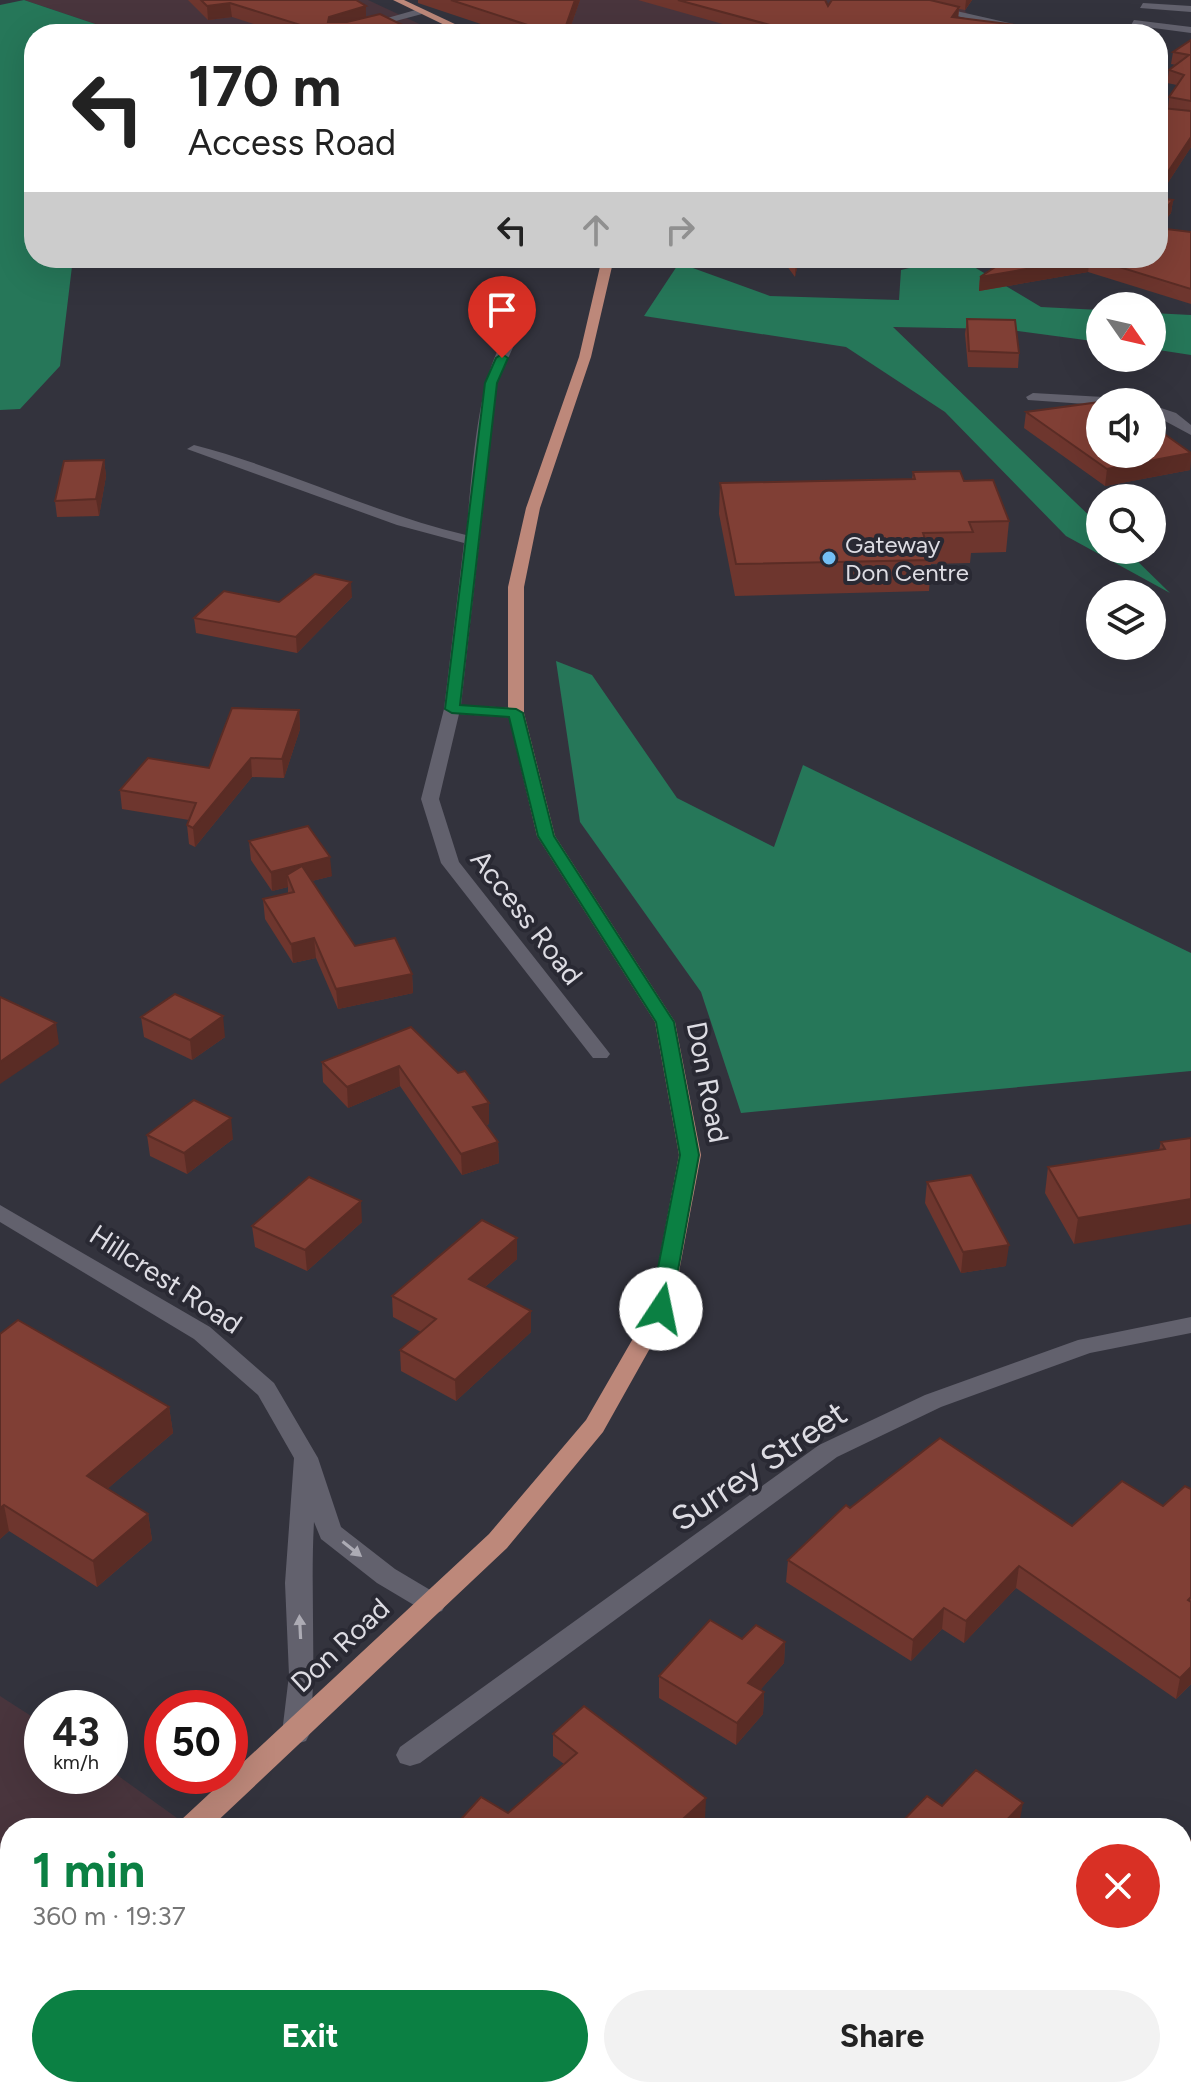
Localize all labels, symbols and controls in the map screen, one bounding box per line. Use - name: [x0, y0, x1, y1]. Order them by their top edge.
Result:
- text: 170 m: [188, 53, 341, 120]
- icon: left: [56, 56, 160, 160]
- text: Access Road: [188, 121, 396, 164]
- icon: left: [490, 208, 534, 252]
- icon: ahead: [574, 208, 618, 252]
- icon: right: [658, 208, 702, 252]
- pin: [468, 276, 536, 358]
- icon: arrive: [480, 288, 524, 332]
- north arrow: [1086, 292, 1166, 372]
- map controls: [1086, 292, 1166, 660]
- button: sound: [1086, 388, 1166, 468]
- button: search: [1086, 484, 1166, 564]
- place label: Gateway Don Centre: [845, 530, 969, 587]
- marker: Gateway Don Centre: [820, 549, 838, 567]
- button: layers: [1086, 580, 1166, 660]
- street label: Access Road: [464, 843, 590, 991]
- street label: Don Road: [680, 1019, 736, 1145]
- street label: Hillcrest Road: [83, 1217, 249, 1341]
- position arrow: [619, 1267, 703, 1351]
- street label: Surrey Street: [664, 1392, 854, 1540]
- one-way arrow: [342, 1541, 362, 1557]
- street label: Don Road: [284, 1591, 396, 1699]
- one-way arrow: [294, 1614, 307, 1639]
- speed limit sign: 50: [144, 1690, 248, 1794]
- text: 43: [52, 1708, 100, 1756]
- text: km/h: [53, 1750, 99, 1774]
- text: 1 min: [32, 1841, 145, 1899]
- button: close: [1076, 1844, 1160, 1928]
- text: 360 m · 19:37: [32, 1900, 186, 1932]
- button: Exit: [32, 1990, 588, 2082]
- button: Share: [604, 1990, 1160, 2082]

